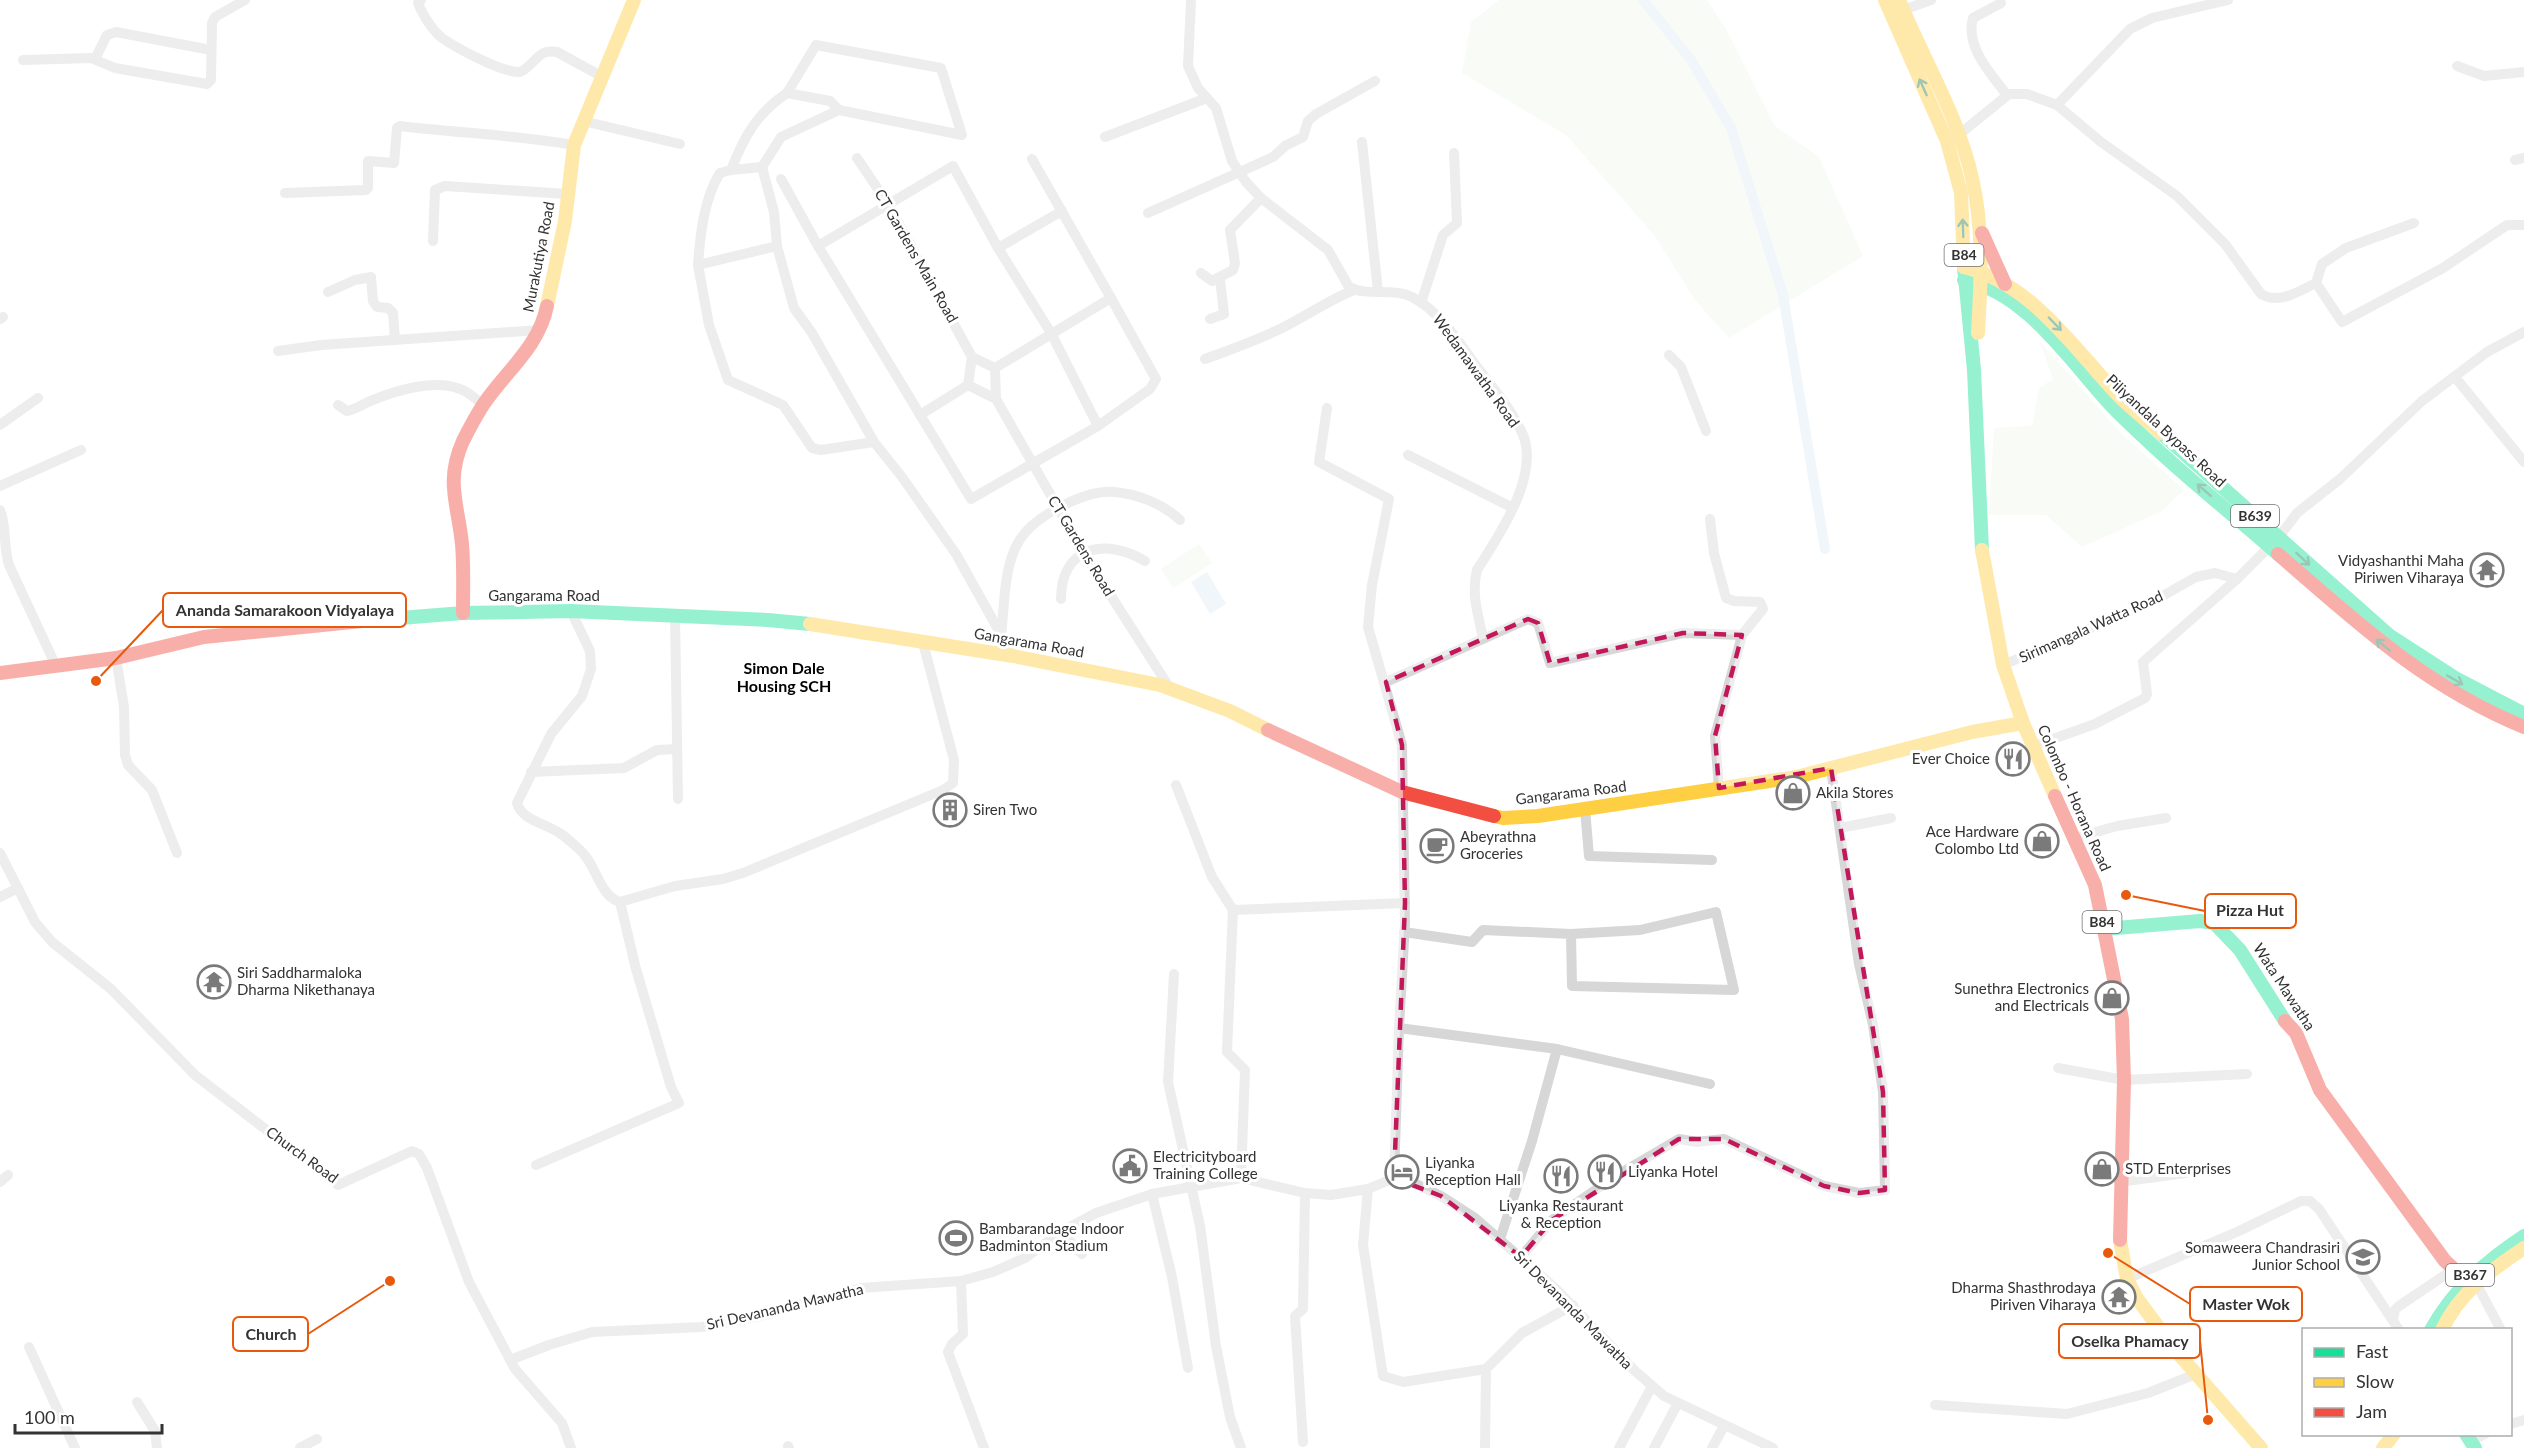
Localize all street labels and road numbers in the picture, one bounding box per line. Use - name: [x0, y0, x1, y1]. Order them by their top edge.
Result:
- street label: CT Gardens Main Road: [871, 186, 962, 325]
- street label: Murakutiya Road: [518, 200, 558, 314]
- road number: B84: [1944, 244, 1984, 266]
- street label: Wedamawatha Road: [1430, 310, 1524, 431]
- street label: Piliyandala Bypass Road: [2103, 370, 2230, 490]
- street label: CT Gardens Road: [1045, 492, 1119, 599]
- road number: B639: [2231, 505, 2279, 527]
- street label: Gangarama Road: [488, 586, 600, 604]
- street label: Sirimangala Watta Road: [2016, 586, 2165, 666]
- street label: Gangarama Road: [973, 623, 1086, 661]
- street label: Colombo - Horana Road: [2034, 722, 2115, 874]
- street label: Gangarama Road: [1514, 776, 1627, 808]
- road number: B84: [2082, 911, 2122, 933]
- street label: Wata Mawatha: [2250, 940, 2320, 1033]
- street label: Church Road: [263, 1122, 342, 1186]
- street label: Sri Devananda Mawatha: [1511, 1246, 1637, 1372]
- road number: B367: [2446, 1264, 2494, 1286]
- street label: Sri Devananda Mawatha: [705, 1279, 865, 1333]

